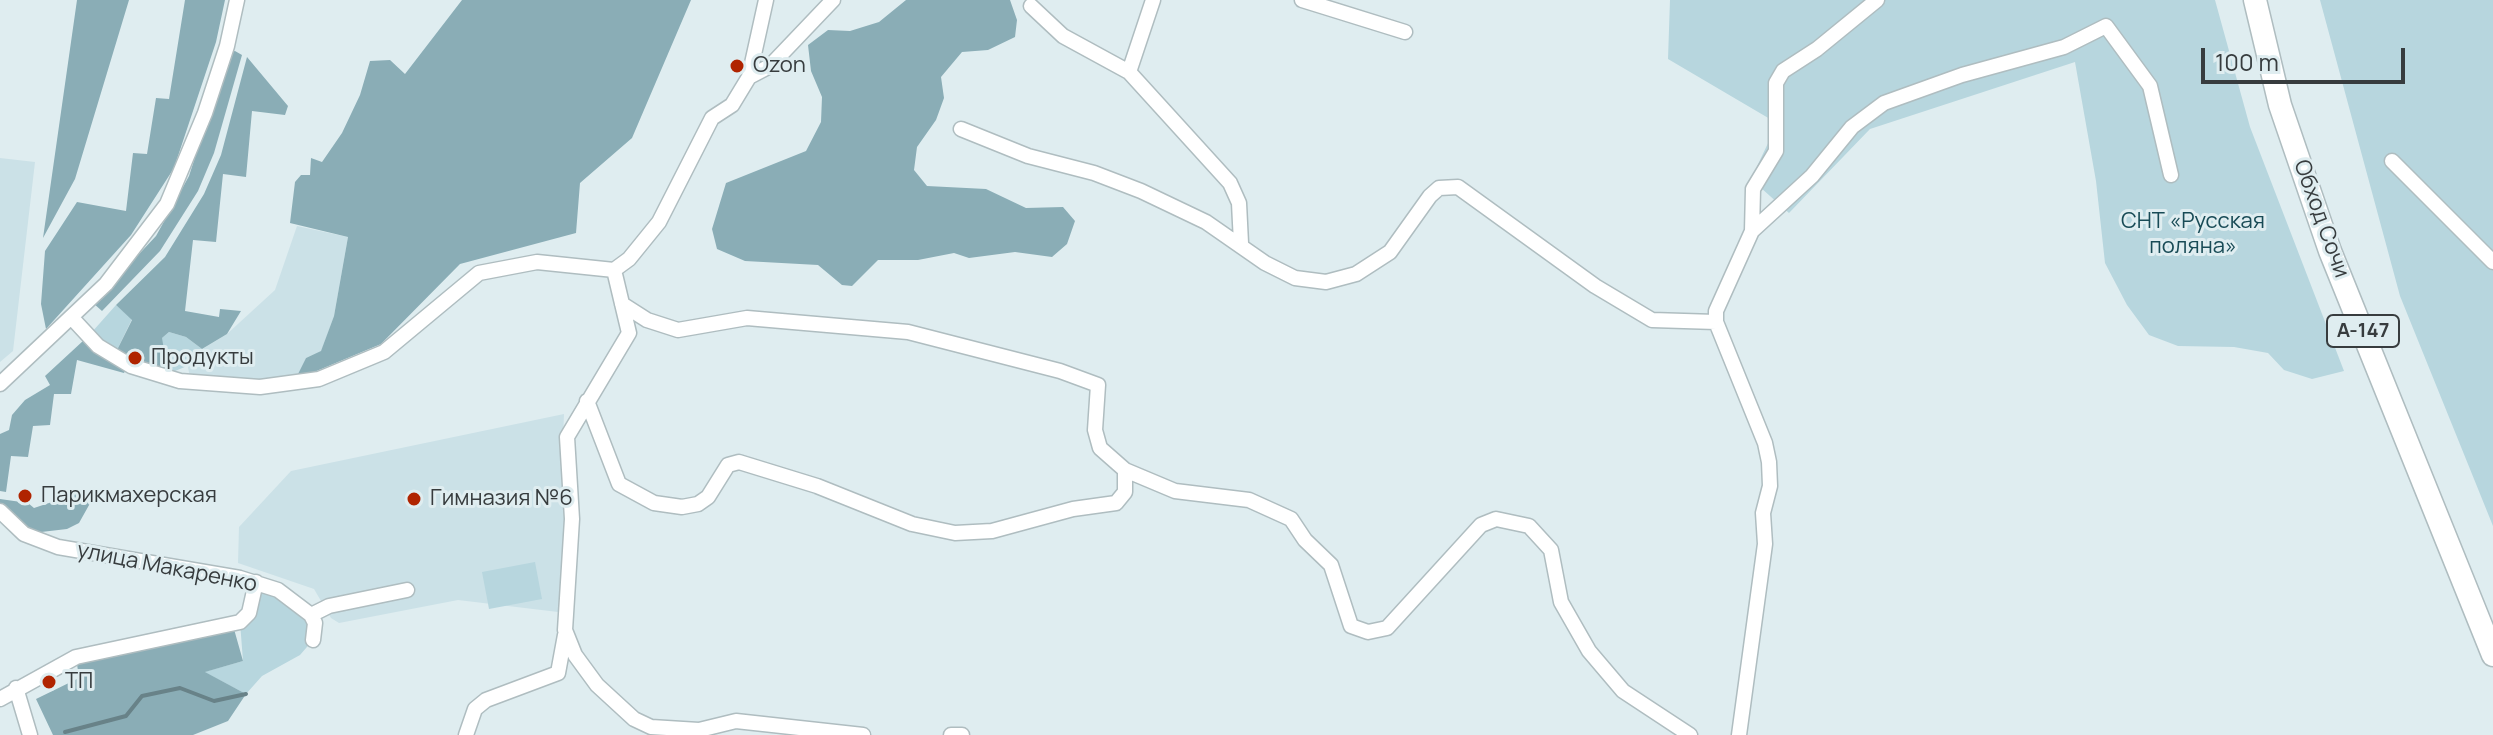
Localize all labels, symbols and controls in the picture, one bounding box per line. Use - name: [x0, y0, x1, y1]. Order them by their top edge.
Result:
- scale bar: [2205, 32, 2409, 82]
- text: 100 m: [2215, 45, 2279, 78]
- place label: Ozon: [753, 53, 806, 79]
- marker: Ozon: [728, 57, 746, 75]
- street label: Обход Сочи: [2287, 156, 2355, 282]
- park label: СНТ «Русская поляна»: [2121, 209, 2265, 260]
- road number: А-147: [2327, 315, 2399, 347]
- place label: Продукты: [151, 345, 254, 371]
- marker: Продукты: [126, 349, 144, 367]
- place label: Парикмахерская: [41, 483, 217, 509]
- place label: Гимназия №6: [430, 486, 573, 512]
- marker: Парикмахерская: [16, 487, 34, 505]
- marker: Гимназия №6: [405, 490, 423, 508]
- street label: улица Макаренко: [75, 538, 259, 598]
- place label: ТП: [65, 669, 93, 695]
- marker: ТП: [40, 673, 58, 691]

